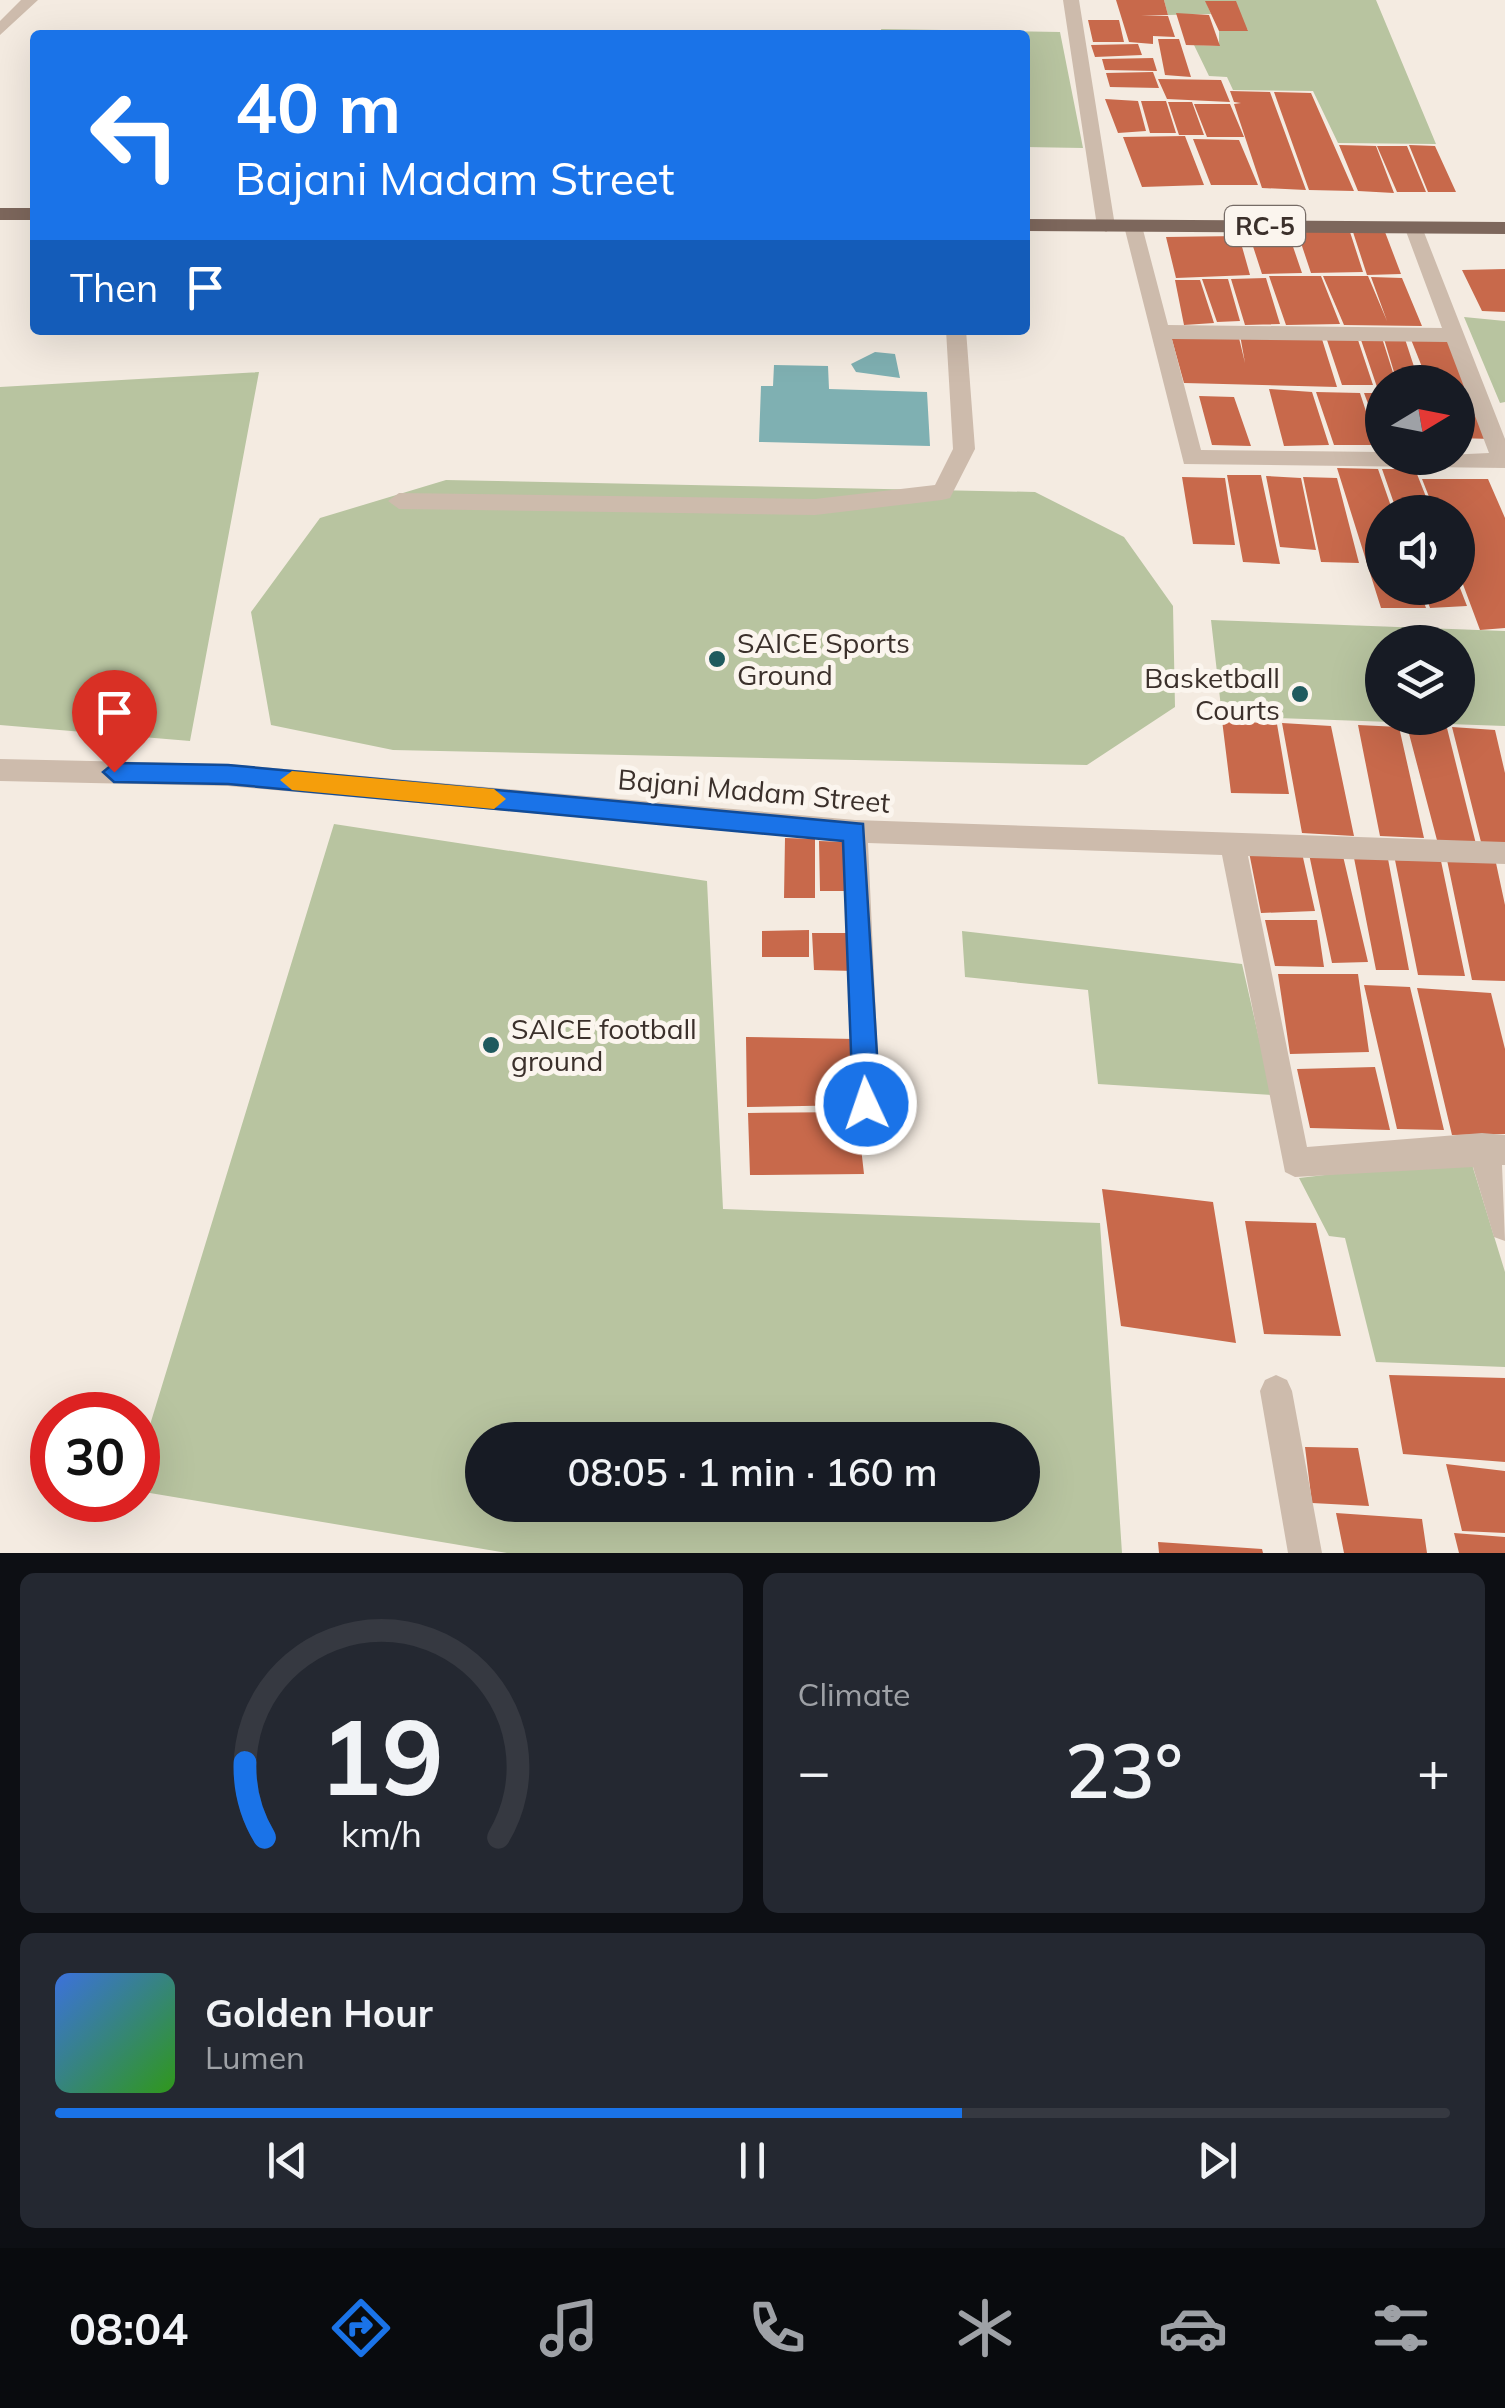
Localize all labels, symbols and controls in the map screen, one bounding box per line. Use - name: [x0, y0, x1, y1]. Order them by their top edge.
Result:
- text: 40 m: [235, 63, 401, 151]
- icon: left: [70, 70, 200, 200]
- text: Bajani Madam Street: [235, 150, 674, 206]
- road number: RC-5: [1225, 206, 1305, 246]
- icon: arrive: [178, 260, 233, 315]
- text: Then: [70, 264, 158, 312]
- north arrow: [1365, 365, 1475, 475]
- map controls: [1365, 365, 1475, 735]
- button: sound: [1365, 495, 1475, 605]
- place label: SAICE Sports Ground: [737, 625, 910, 692]
- button: layers: [1365, 625, 1475, 735]
- marker: SAICE Sports Ground: [706, 648, 728, 670]
- place label: Basketball Courts: [1144, 660, 1280, 727]
- pin: [72, 670, 157, 773]
- marker: Basketball Courts: [1289, 683, 1311, 705]
- icon: arrive: [87, 685, 142, 740]
- street label: Bajani Madam Street: [616, 761, 892, 820]
- place label: SAICE football ground: [511, 1011, 697, 1078]
- marker: SAICE football ground: [480, 1034, 502, 1056]
- position arrow: [814, 1052, 918, 1156]
- speed limit sign: 30: [30, 1392, 160, 1522]
- text: 08:05 · 1 min · 160 m: [567, 1448, 938, 1496]
- text: Climate: [798, 1674, 910, 1714]
- text: 19: [319, 1690, 444, 1821]
- text: 23°: [1065, 1723, 1183, 1817]
- text: −: [798, 1736, 831, 1805]
- text: +: [1417, 1736, 1450, 1805]
- text: km/h: [341, 1811, 422, 1856]
- text: Golden Hour: [205, 1989, 433, 2037]
- text: Lumen: [205, 2037, 305, 2077]
- icon: previous: [260, 2133, 315, 2188]
- icon: pause: [725, 2133, 780, 2188]
- icon: next: [1190, 2133, 1245, 2188]
- icon: directions: [326, 2293, 396, 2363]
- icon: music: [534, 2293, 604, 2363]
- icon: phone: [742, 2293, 812, 2363]
- icon: climate: [950, 2293, 1020, 2363]
- icon: car: [1158, 2293, 1228, 2363]
- icon: filters: [1366, 2293, 1436, 2363]
- text: 08:04: [69, 2300, 188, 2356]

